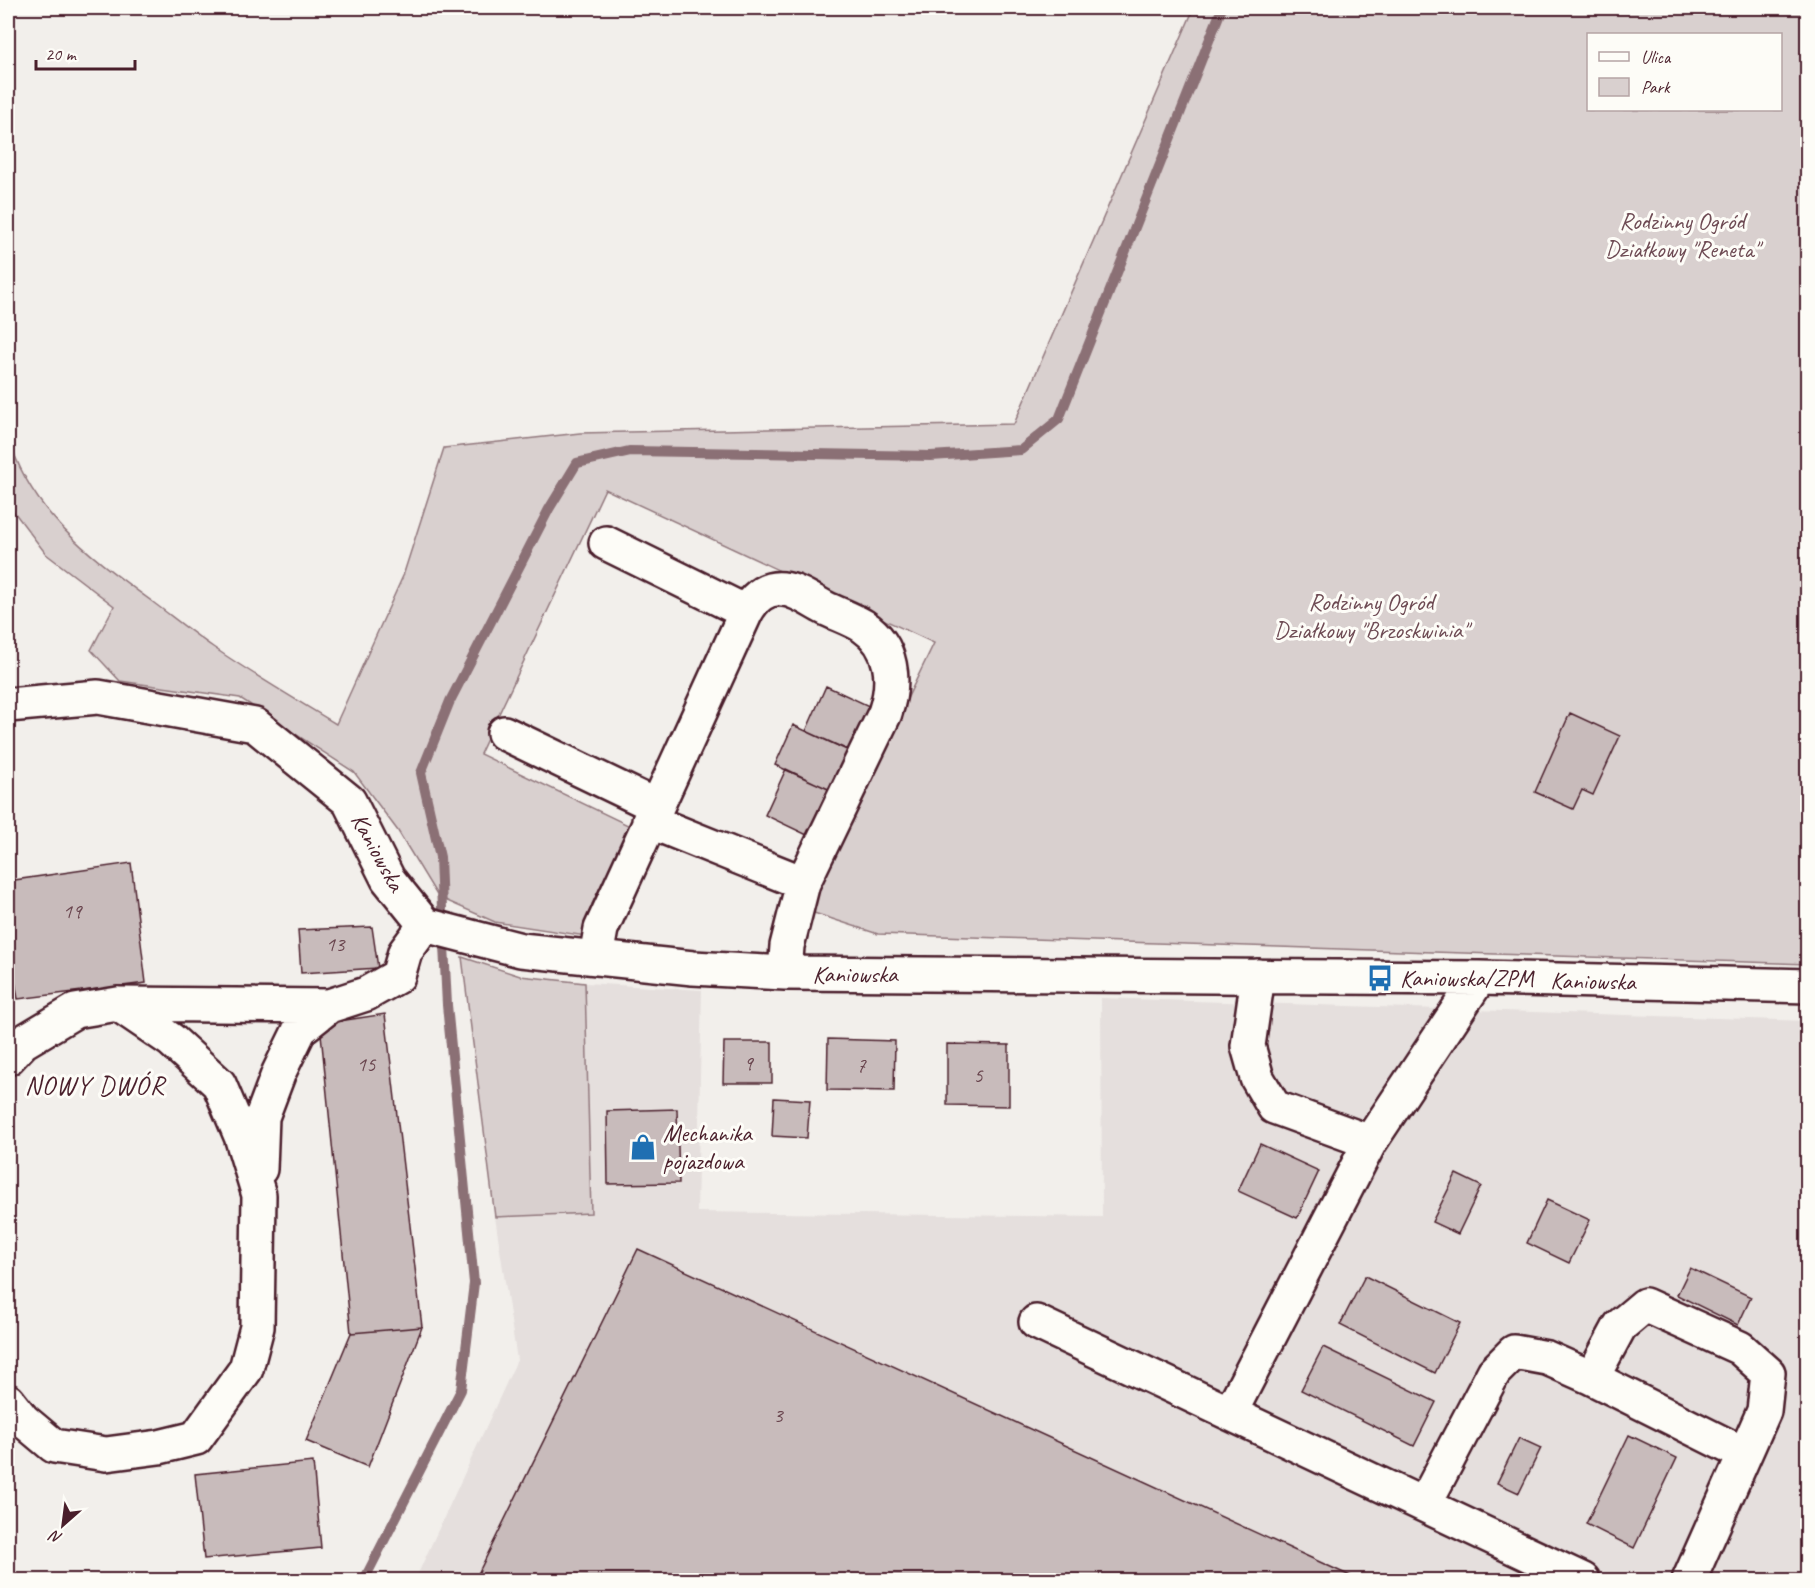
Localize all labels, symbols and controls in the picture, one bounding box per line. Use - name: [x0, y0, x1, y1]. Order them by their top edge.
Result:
- scale bar: [36, 33, 135, 71]
- legend: [1587, 33, 1782, 111]
- text: 20 m: [45, 43, 78, 65]
- text: Ulica: [1641, 46, 1672, 68]
- text: Park: [1641, 76, 1671, 98]
- park label: Rodzinny Ogród Działkowy "Reneta": [1605, 206, 1764, 264]
- park label: Rodzinny Ogród Działkowy "Brzoskwinia": [1274, 587, 1473, 645]
- street label: Kaniowska: [344, 808, 412, 898]
- house number: 19: [63, 898, 83, 924]
- house number: 13: [326, 931, 346, 957]
- street label: Kaniowska: [812, 959, 899, 989]
- bus stop icon: Kaniowska/ZPM: [1365, 963, 1395, 993]
- place label: Kaniowska/ZPM: [1400, 963, 1535, 993]
- street label: Kaniowska: [1550, 965, 1637, 997]
- house number: 9: [743, 1050, 754, 1076]
- house number: 15: [357, 1051, 377, 1077]
- house number: 7: [856, 1052, 867, 1078]
- house number: 5: [973, 1062, 984, 1088]
- district label: NOWY DWÓR: [25, 1069, 167, 1102]
- place label: Mechanika pojazdowa: [663, 1118, 753, 1176]
- shop icon: Mechanika pojazdowa: [628, 1132, 658, 1162]
- house number: 3: [773, 1402, 784, 1428]
- north arrow: [33, 1495, 93, 1555]
- text: N: [45, 1525, 65, 1549]

